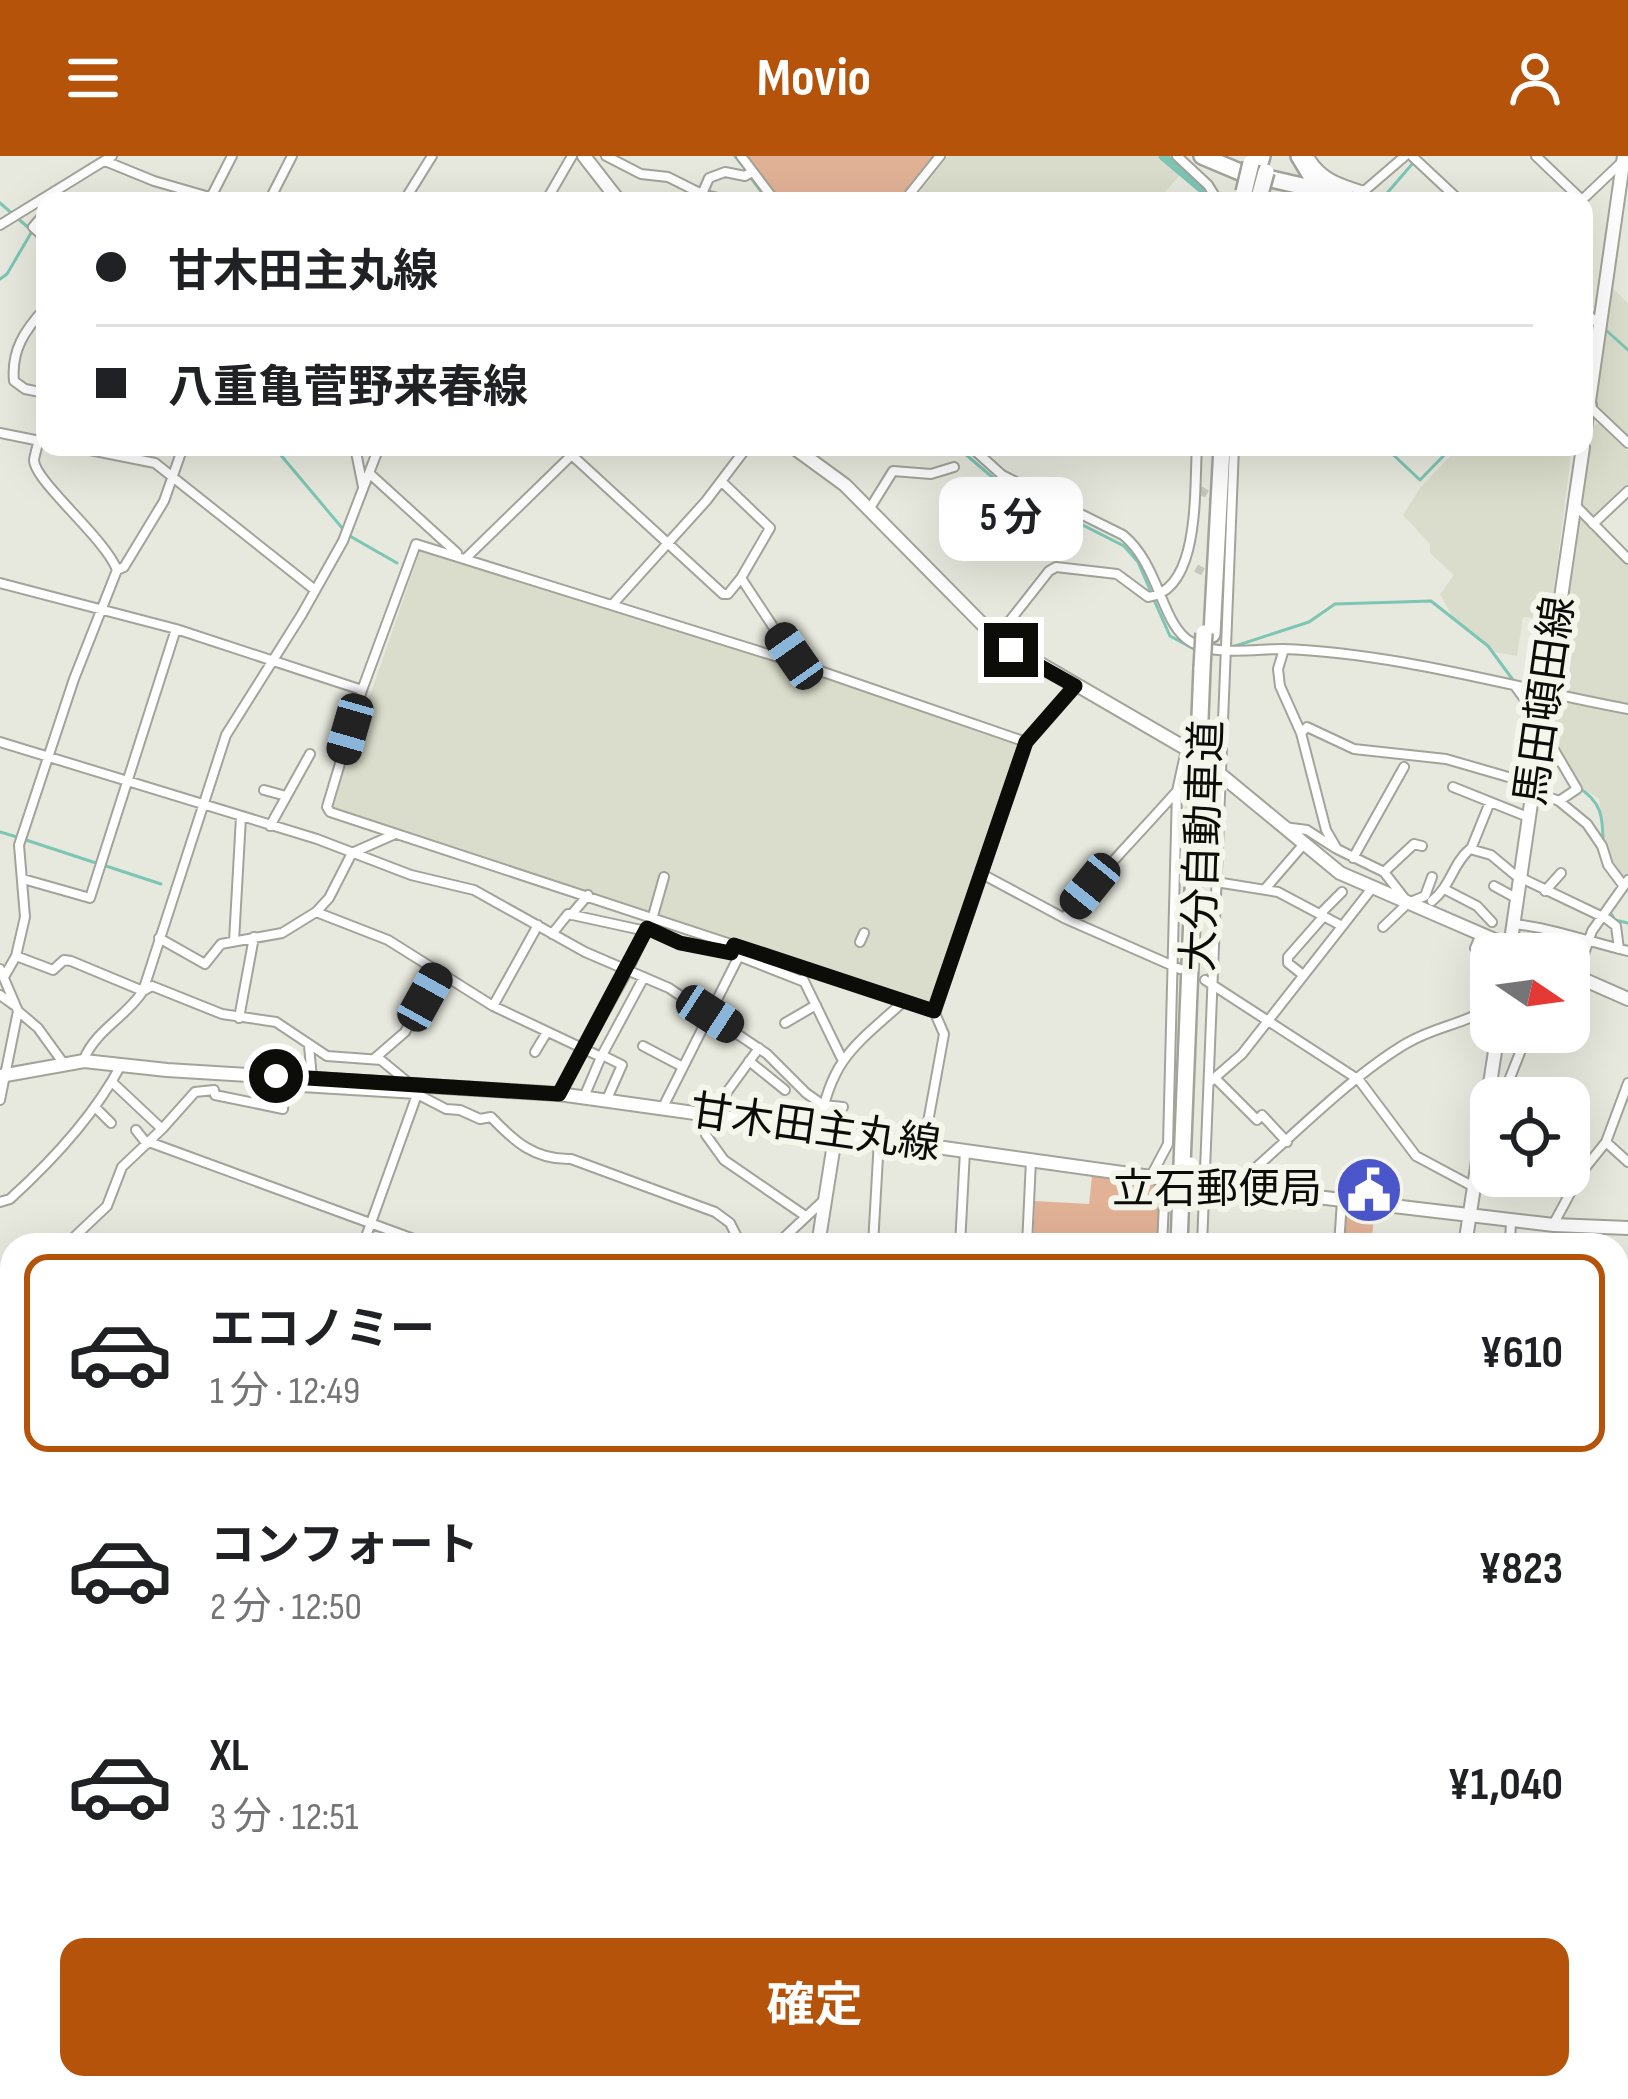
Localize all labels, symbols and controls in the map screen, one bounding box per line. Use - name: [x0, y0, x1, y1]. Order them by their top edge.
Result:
- icon: menu: [60, 45, 126, 111]
- icon: person: [1502, 45, 1568, 111]
- text: Movio: [757, 46, 871, 111]
- text: 甘木田主丸線: [168, 245, 438, 300]
- text: 八重亀菅野来春線: [168, 361, 528, 416]
- callout: 5 分: [939, 476, 1083, 560]
- text: 5 分: [980, 495, 1042, 542]
- street label: 馬田頓田線: [1506, 593, 1586, 809]
- car: [759, 616, 829, 696]
- route end: [984, 623, 1038, 677]
- car: [323, 689, 377, 769]
- street label: 大分自動車道: [1174, 719, 1234, 973]
- car: [1053, 847, 1127, 925]
- north arrow: [1470, 933, 1590, 1053]
- map controls: [1470, 933, 1590, 1197]
- car: [392, 957, 458, 1037]
- car: [670, 979, 750, 1049]
- route start: [249, 1049, 303, 1103]
- button: locate: [1470, 1077, 1590, 1197]
- street label: 甘木田主丸線: [687, 1086, 943, 1172]
- public building icon: 立石郵便局: [1334, 1155, 1404, 1225]
- place label: 立石郵便局: [1112, 1165, 1322, 1216]
- icon: car: [66, 1299, 174, 1407]
- text: エコノミー: [210, 1303, 435, 1358]
- text: ¥610: [1480, 1326, 1563, 1381]
- text: 1 分 · 12:49: [210, 1368, 360, 1415]
- icon: car: [66, 1515, 174, 1623]
- text: コンフォート: [210, 1519, 479, 1574]
- text: ¥823: [1478, 1542, 1563, 1597]
- text: 2 分 · 12:50: [210, 1584, 362, 1631]
- text: XL: [210, 1729, 249, 1784]
- icon: car: [66, 1731, 174, 1839]
- text: ¥1,040: [1447, 1758, 1563, 1813]
- text: 3 分 · 12:51: [210, 1794, 359, 1841]
- button: 確定: [60, 1938, 1569, 2076]

